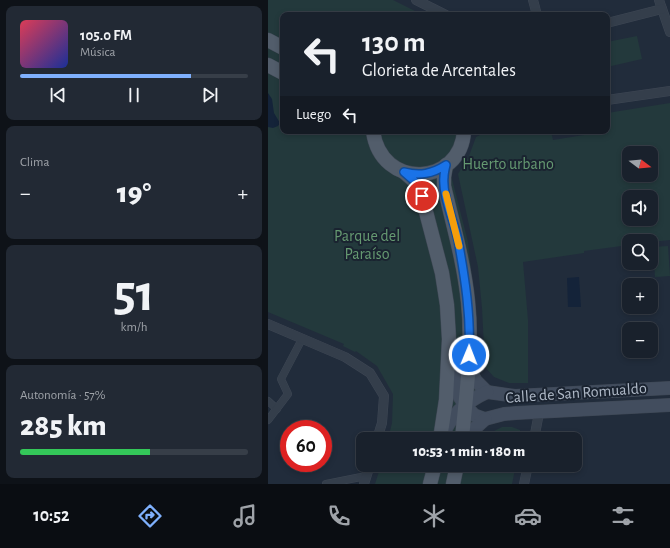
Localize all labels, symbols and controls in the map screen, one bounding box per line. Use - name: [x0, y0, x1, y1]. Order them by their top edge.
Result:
- text: 105.0 FM: [80, 28, 132, 43]
- icon: left: [296, 28, 348, 80]
- text: 130 m: [362, 29, 426, 57]
- text: Música: [80, 46, 115, 59]
- text: Glorieta de Arcentales: [362, 62, 516, 80]
- icon: previous: [47, 84, 69, 106]
- icon: pause: [123, 84, 145, 106]
- icon: next: [199, 84, 221, 106]
- icon: left: [339, 104, 361, 126]
- text: Luego: [296, 107, 331, 122]
- north arrow: [622, 146, 658, 182]
- map controls: [622, 146, 658, 358]
- text: Clima: [20, 156, 50, 169]
- park label: Huerto urbano: [462, 156, 554, 172]
- text: 19°: [117, 178, 151, 208]
- pin: [405, 179, 439, 213]
- text: −: [20, 182, 31, 204]
- text: +: [237, 182, 248, 204]
- icon: arrive: [411, 185, 433, 207]
- button: sound: [622, 190, 658, 226]
- park label: Parque del Paraíso: [334, 228, 400, 262]
- button: search: [622, 234, 658, 270]
- text: 51: [113, 268, 155, 320]
- button: +: [622, 278, 658, 314]
- text: km/h: [121, 321, 147, 334]
- button: −: [622, 322, 658, 358]
- position arrow: [448, 334, 490, 376]
- street label: Calle de San Romualdo: [505, 380, 647, 406]
- text: Autonomía · 57%: [20, 389, 105, 402]
- text: 285 km: [20, 411, 107, 441]
- speed limit sign: 60: [280, 420, 332, 472]
- text: 10:53 · 1 min · 180 m: [413, 444, 525, 459]
- icon: directions: [136, 502, 164, 530]
- icon: music: [231, 502, 259, 530]
- icon: phone: [325, 502, 353, 530]
- icon: climate: [420, 502, 448, 530]
- icon: car: [514, 502, 542, 530]
- icon: filters: [609, 502, 637, 530]
- text: 10:52: [33, 507, 70, 525]

